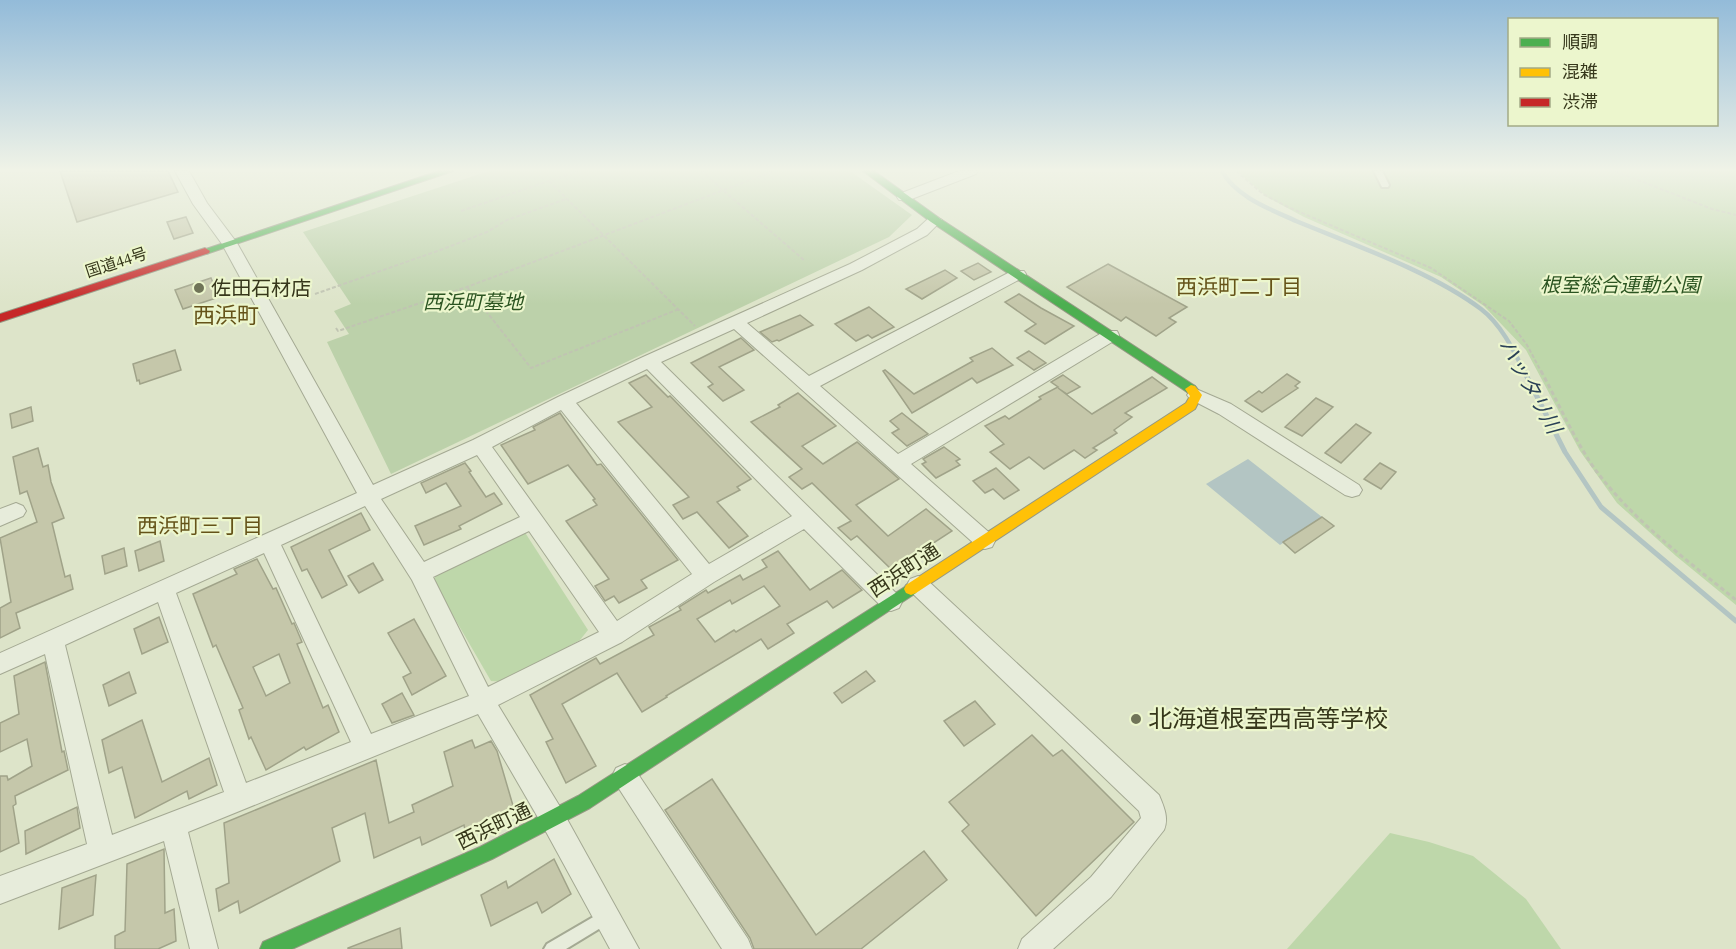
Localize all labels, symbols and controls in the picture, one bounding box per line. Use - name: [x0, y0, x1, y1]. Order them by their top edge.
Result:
- legend: [1508, 18, 1718, 126]
- text: 順調: [1562, 29, 1598, 54]
- text: 混雑: [1562, 59, 1598, 84]
- text: 渋滞: [1562, 89, 1598, 114]
- street label: 国道44号: [82, 242, 150, 282]
- park label: 根室総合運動公園: [1540, 271, 1703, 299]
- district label: 西浜町二丁目: [1176, 272, 1302, 301]
- place label: 佐田石材店: [211, 274, 311, 302]
- marker: 佐田石材店: [192, 281, 206, 295]
- park label: 西浜町墓地: [423, 288, 525, 316]
- district label: 西浜町: [193, 300, 259, 330]
- water label: ハッタリ川: [1492, 333, 1570, 440]
- district label: 西浜町三丁目: [137, 511, 263, 540]
- street label: 西浜町通: [863, 536, 945, 604]
- place label: 北海道根室西高等学校: [1148, 702, 1388, 735]
- marker: 北海道根室西高等学校: [1129, 712, 1143, 726]
- street label: 西浜町通: [452, 796, 536, 856]

